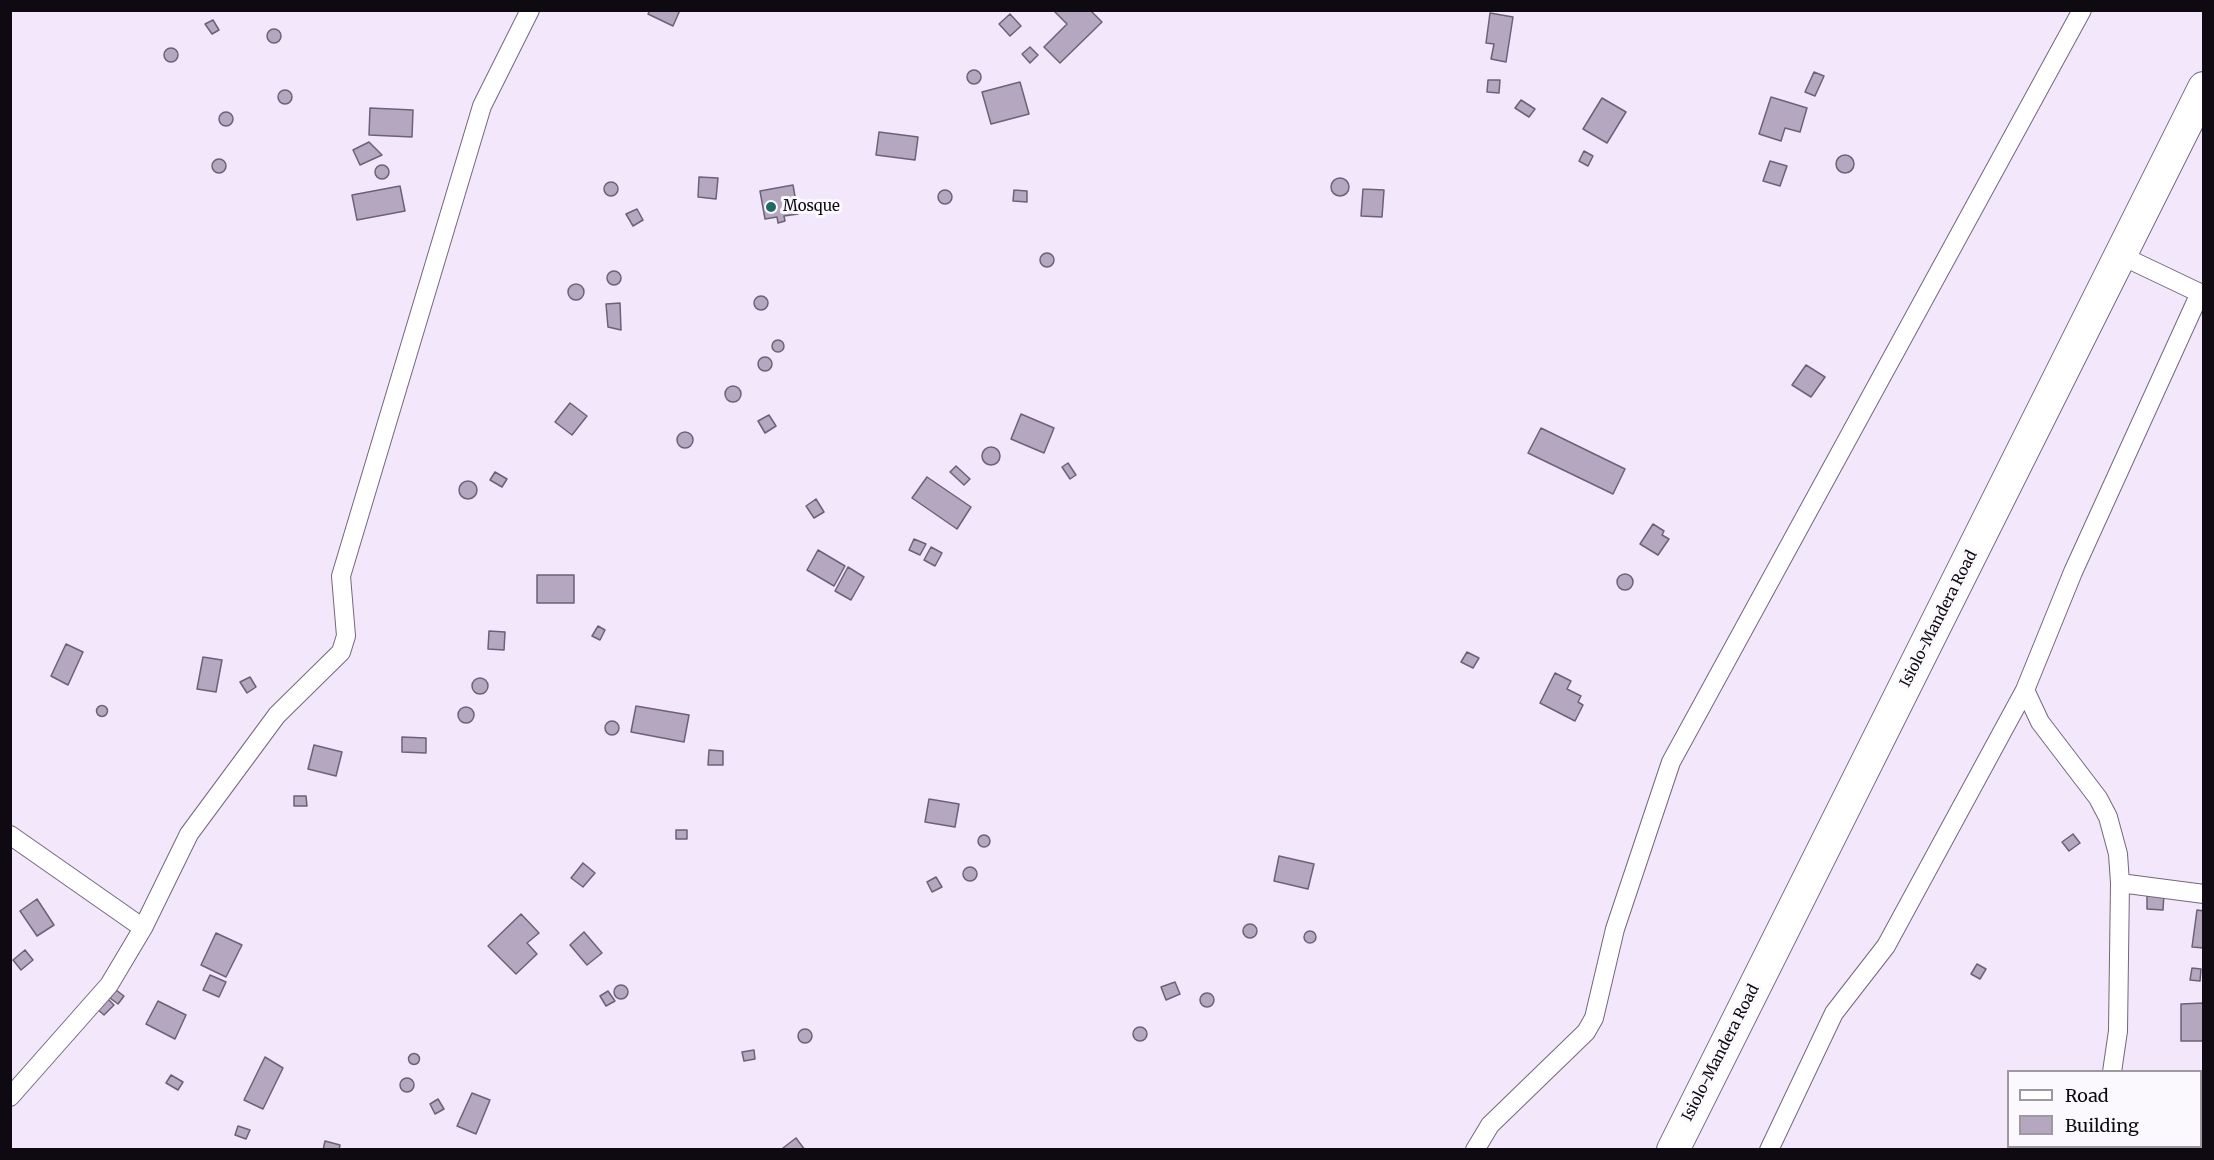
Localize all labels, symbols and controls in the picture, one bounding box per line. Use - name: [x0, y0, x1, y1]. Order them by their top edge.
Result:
- place label: Mosque: [783, 198, 840, 216]
- marker: Mosque: [764, 200, 778, 214]
- street label: Isiolo-Mandera Road: [1897, 548, 1981, 690]
- street label: Isiolo-Mandera Road: [1679, 982, 1763, 1124]
- legend: [2007, 1070, 2202, 1148]
- text: Road: [2065, 1084, 2109, 1107]
- text: Building: [2065, 1114, 2139, 1137]

